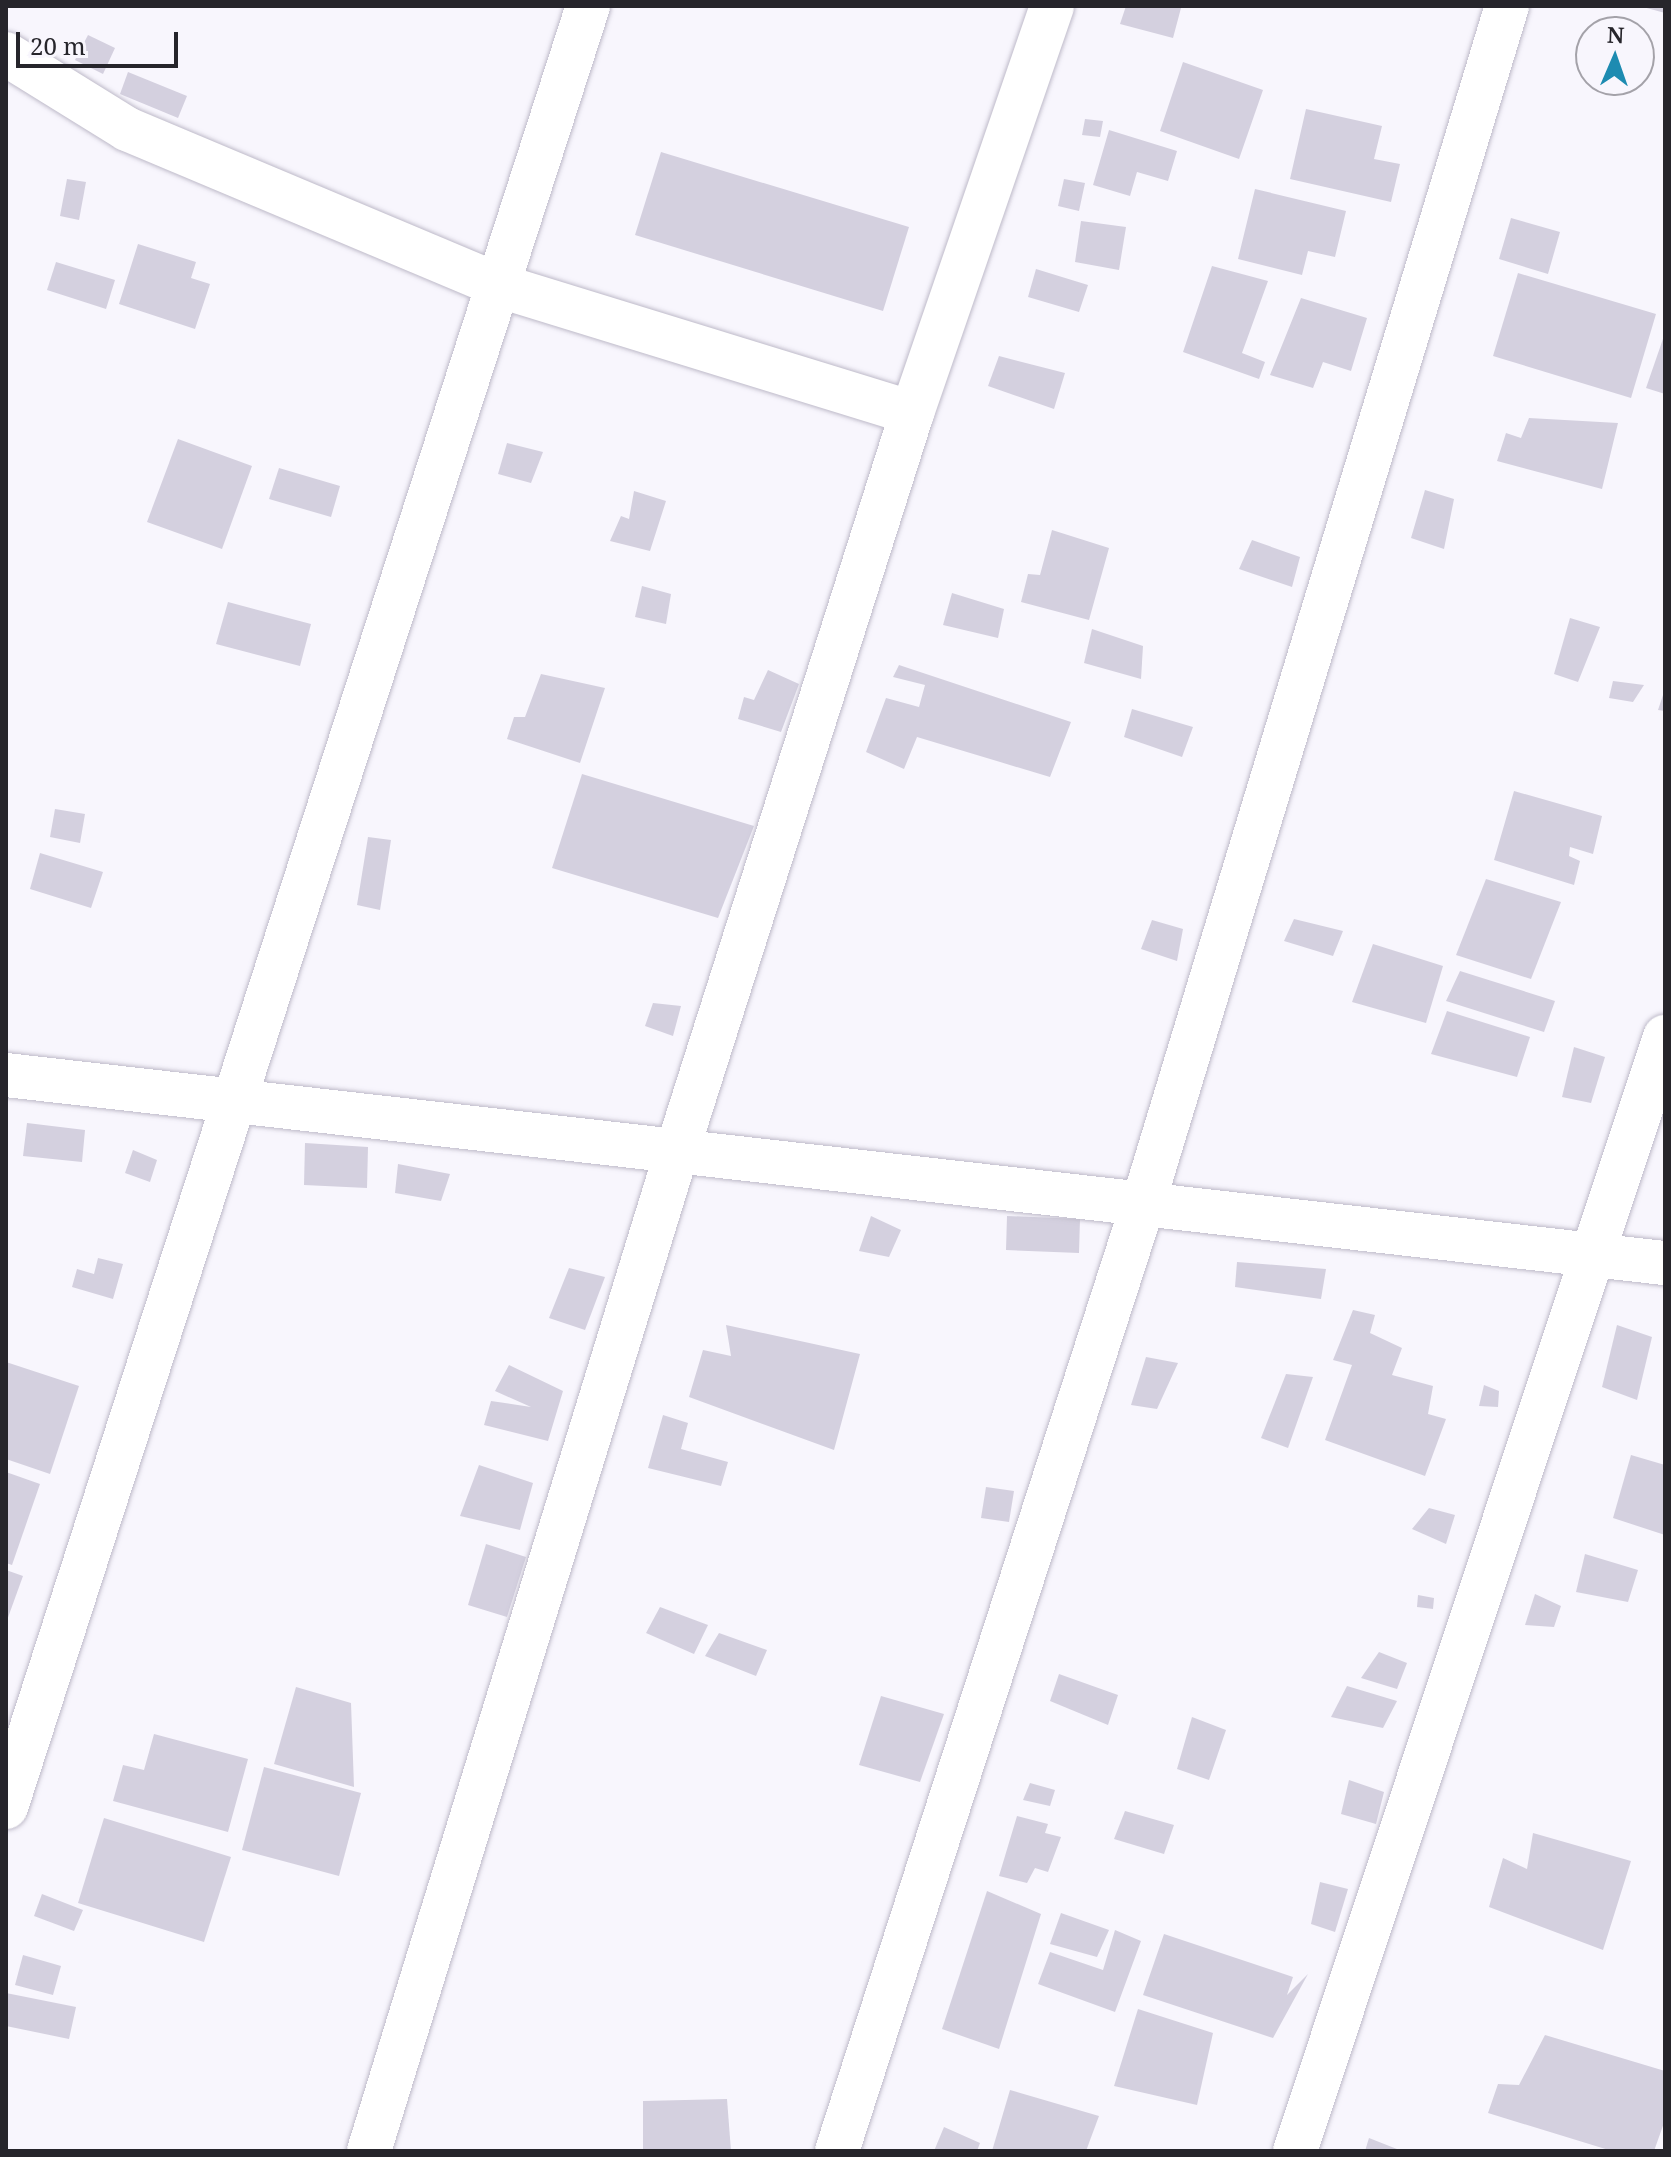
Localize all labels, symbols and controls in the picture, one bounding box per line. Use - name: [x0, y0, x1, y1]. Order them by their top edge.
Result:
- scale bar: [20, 16, 182, 66]
- north arrow: [1575, 16, 1655, 96]
- text: N: [1607, 19, 1625, 49]
- text: 20 m: [30, 29, 86, 62]

